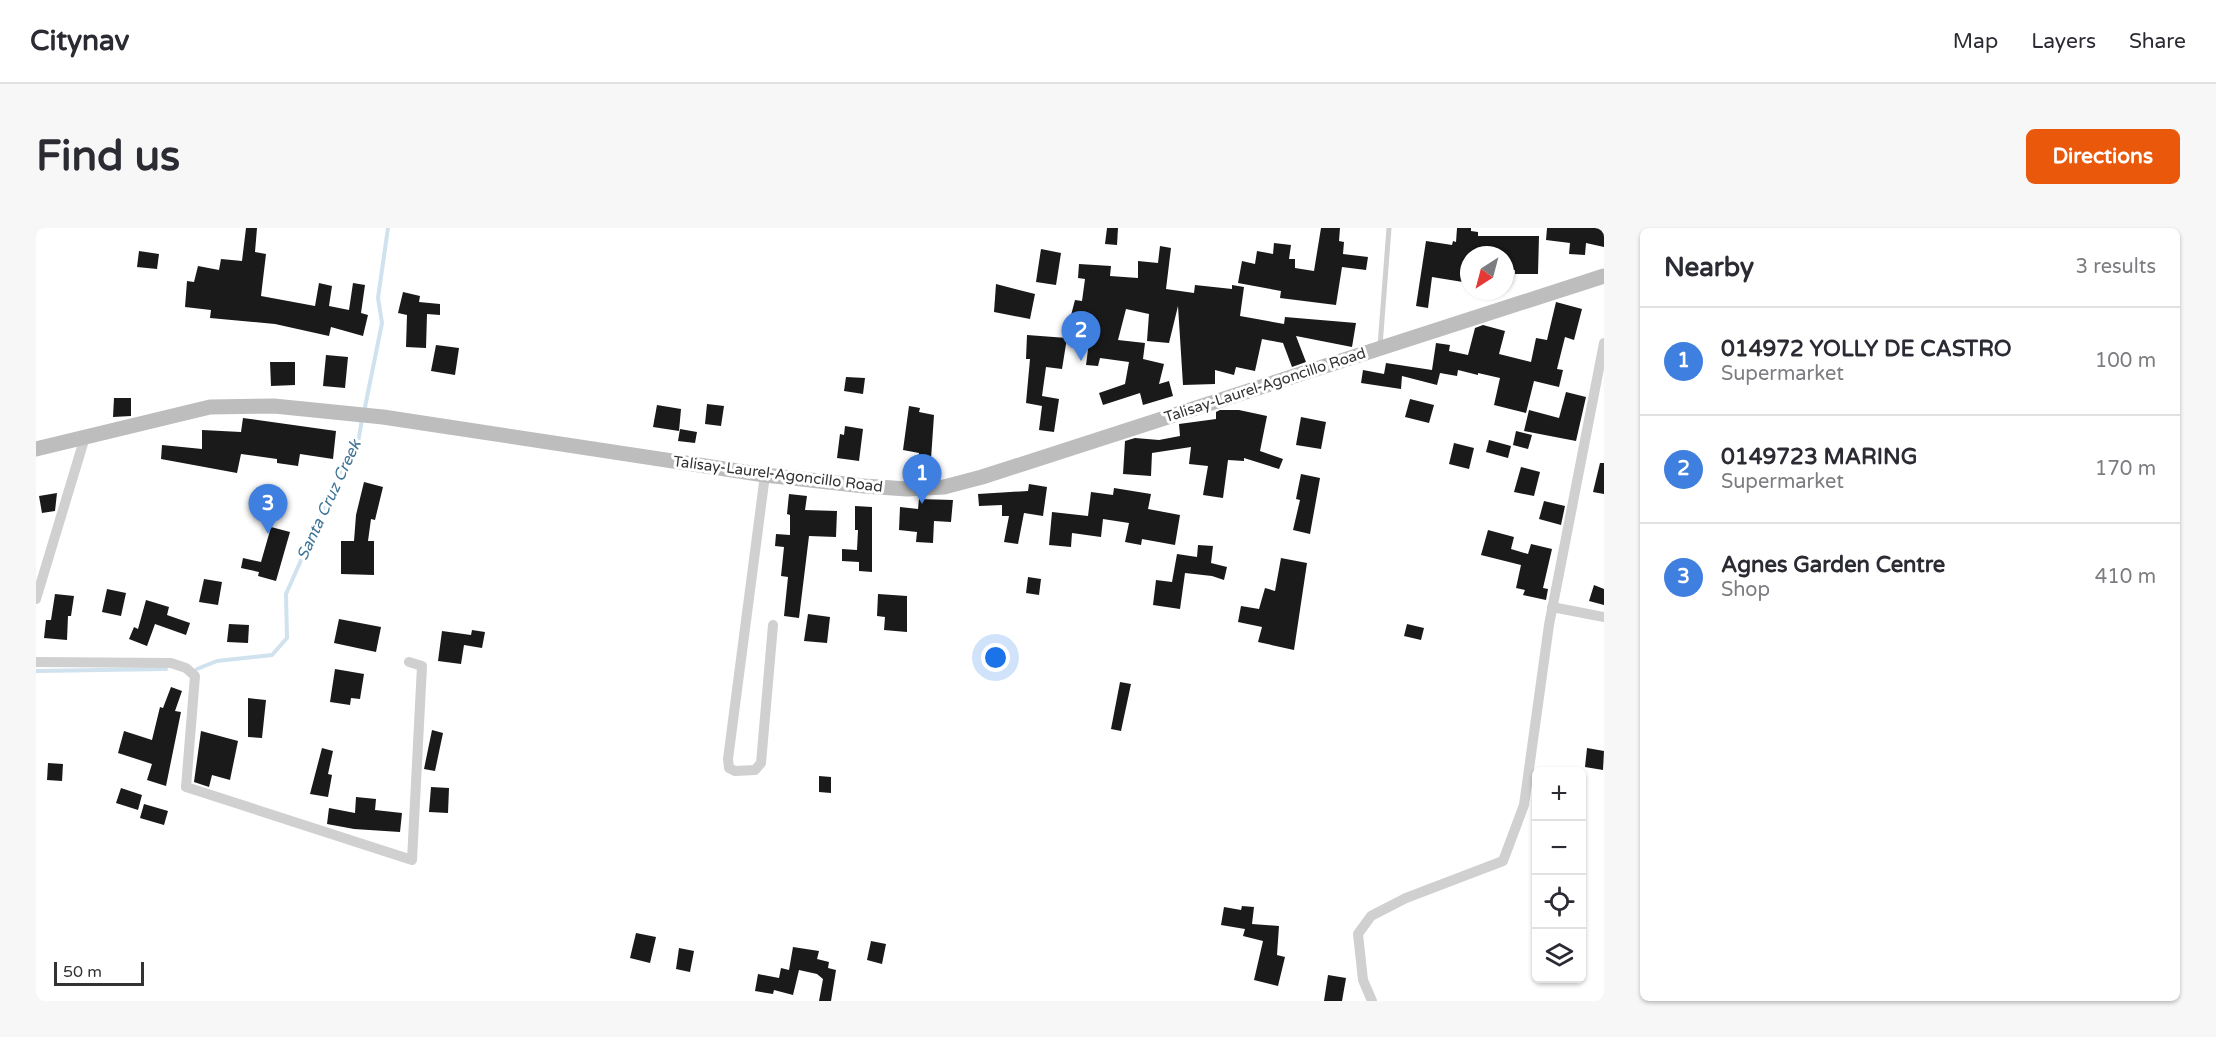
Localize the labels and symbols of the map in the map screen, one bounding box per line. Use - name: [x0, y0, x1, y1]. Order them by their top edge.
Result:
- north arrow: [1460, 246, 1514, 300]
- pin: 2: [1062, 312, 1100, 361]
- street label: Talisay-Laurel-Agoncillo Road: [1162, 344, 1368, 426]
- water label: Santa Cruz Creek: [292, 436, 366, 563]
- street label: Talisay-Laurel-Agoncillo Road: [672, 452, 884, 496]
- pin: 1: [902, 454, 942, 504]
- pin: 3: [248, 484, 288, 534]
- your location: [981, 643, 1010, 672]
- scale bar: [54, 959, 144, 986]

